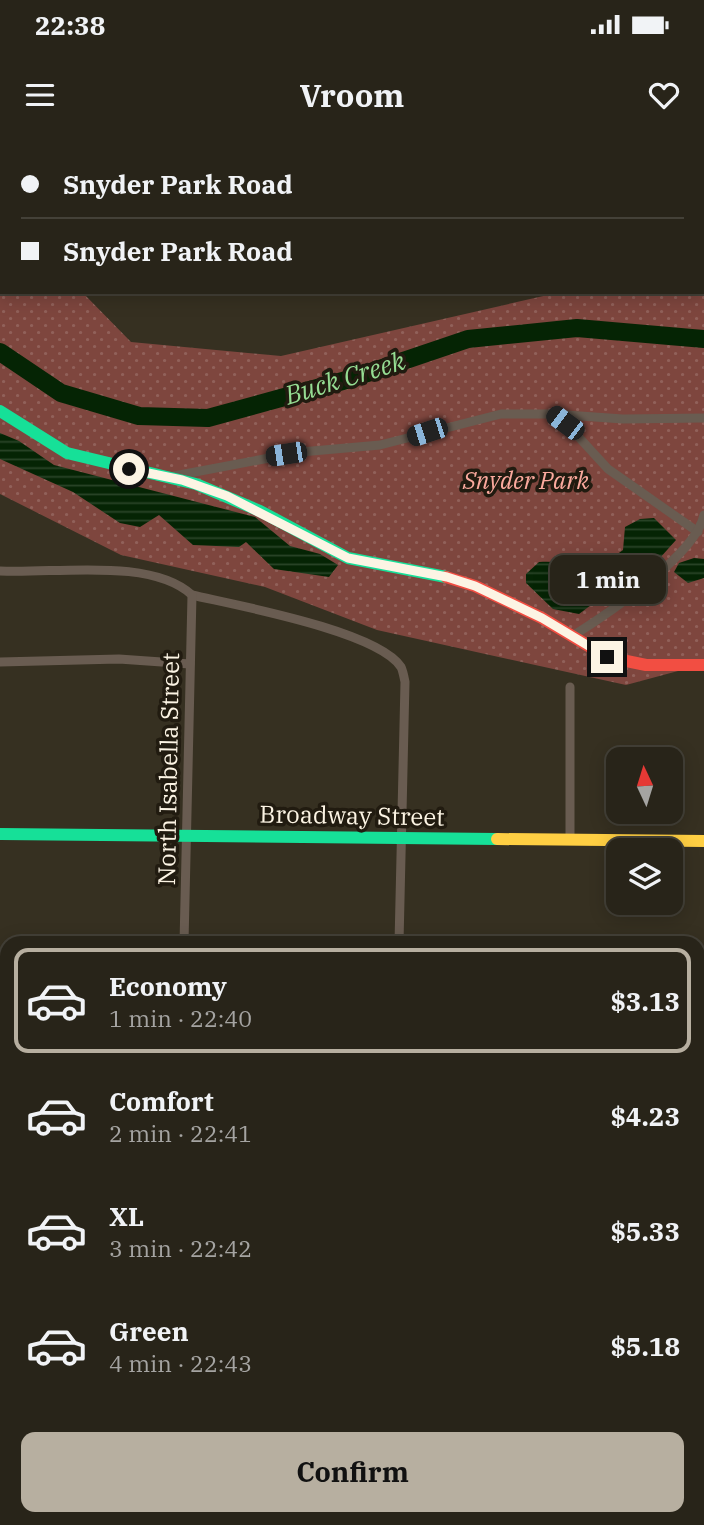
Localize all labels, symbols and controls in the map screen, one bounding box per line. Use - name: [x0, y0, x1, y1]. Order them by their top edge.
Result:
- text: 22:38: [35, 8, 105, 42]
- text: Vroom: [300, 74, 404, 116]
- icon: menu: [21, 76, 59, 114]
- icon: heart: [645, 76, 683, 114]
- text: Snyder Park Road: [63, 167, 293, 201]
- text: Snyder Park Road: [63, 234, 293, 268]
- water label: Buck Creek: [279, 343, 409, 412]
- car: [542, 402, 589, 444]
- car: [404, 416, 451, 448]
- car: [264, 440, 309, 468]
- route start: [113, 453, 145, 485]
- park label: Snyder Park: [462, 464, 590, 496]
- callout: 1 min: [549, 556, 665, 604]
- text: 1 min: [576, 564, 640, 594]
- route end: [591, 641, 623, 673]
- street label: North Isabella Street: [150, 652, 186, 886]
- north arrow: [606, 747, 682, 824]
- map controls: [606, 747, 683, 915]
- street label: Broadway Street: [259, 797, 445, 833]
- button: layers: [606, 838, 683, 915]
- icon: car: [25, 969, 88, 1032]
- text: Economy: [109, 969, 227, 1003]
- text: $3.13: [610, 984, 680, 1018]
- text: 1 min · 22:40: [109, 1003, 252, 1033]
- icon: car: [25, 1084, 88, 1147]
- text: Comfort: [109, 1084, 214, 1118]
- text: $4.23: [610, 1099, 680, 1133]
- text: 2 min · 22:41: [109, 1118, 252, 1148]
- icon: car: [25, 1199, 88, 1262]
- text: XL: [109, 1199, 144, 1233]
- text: $5.33: [610, 1214, 680, 1248]
- text: 3 min · 22:42: [109, 1233, 252, 1263]
- icon: car: [25, 1314, 88, 1377]
- text: Green: [109, 1314, 189, 1348]
- text: $5.18: [610, 1329, 680, 1363]
- text: 4 min · 22:43: [109, 1348, 252, 1378]
- button: Confirm: [21, 1432, 684, 1512]

